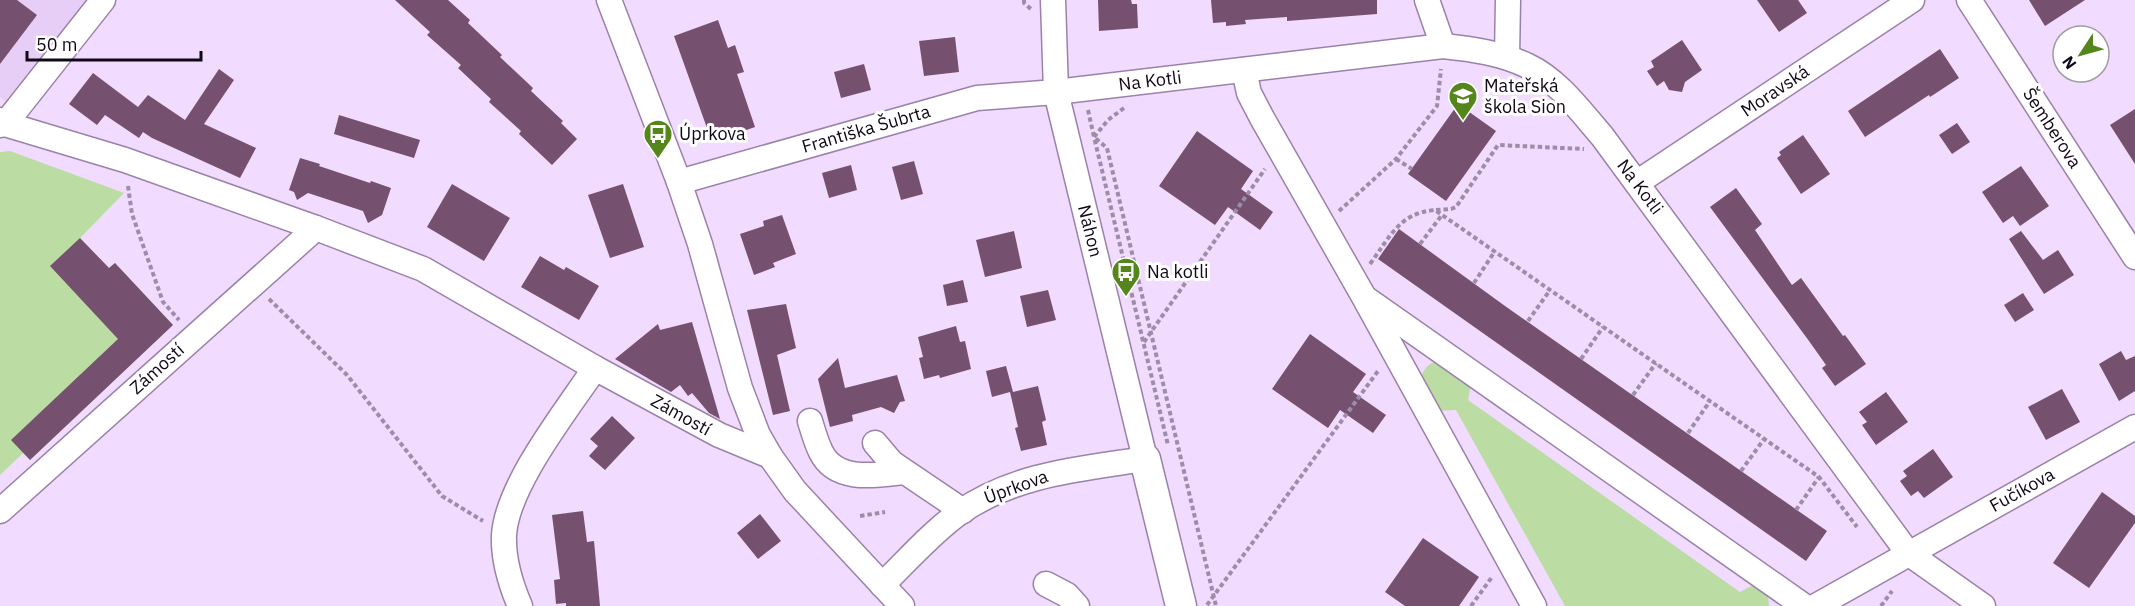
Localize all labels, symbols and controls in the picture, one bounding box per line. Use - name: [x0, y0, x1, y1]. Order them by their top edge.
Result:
- scale bar: [27, 24, 201, 62]
- north arrow: [2051, 24, 2111, 84]
- text: 50 m: [36, 33, 78, 56]
- text: N: [2057, 52, 2080, 73]
- street label: Moravská: [1736, 59, 1814, 122]
- street label: Na Kotli: [1117, 65, 1183, 96]
- place label: Mateřská škola Sion: [1484, 74, 1566, 118]
- school or university icon: Mateřská škola Sion: [1447, 80, 1479, 122]
- street label: Šemberova: [2018, 83, 2088, 173]
- street label: Františka Šubrta: [799, 98, 933, 158]
- bus stop icon: Úprkova: [642, 118, 674, 160]
- place label: Úprkova: [679, 122, 746, 145]
- street label: Na Kotli: [1612, 154, 1669, 219]
- street label: Náhon: [1073, 202, 1108, 259]
- bus stop icon: Na kotli: [1110, 256, 1142, 298]
- place label: Na kotli: [1147, 260, 1209, 283]
- street label: Zámostí: [125, 338, 189, 399]
- street label: Zámostí: [647, 389, 716, 441]
- street label: Fučíkova: [1985, 462, 2059, 517]
- street label: Úprkova: [981, 464, 1051, 509]

